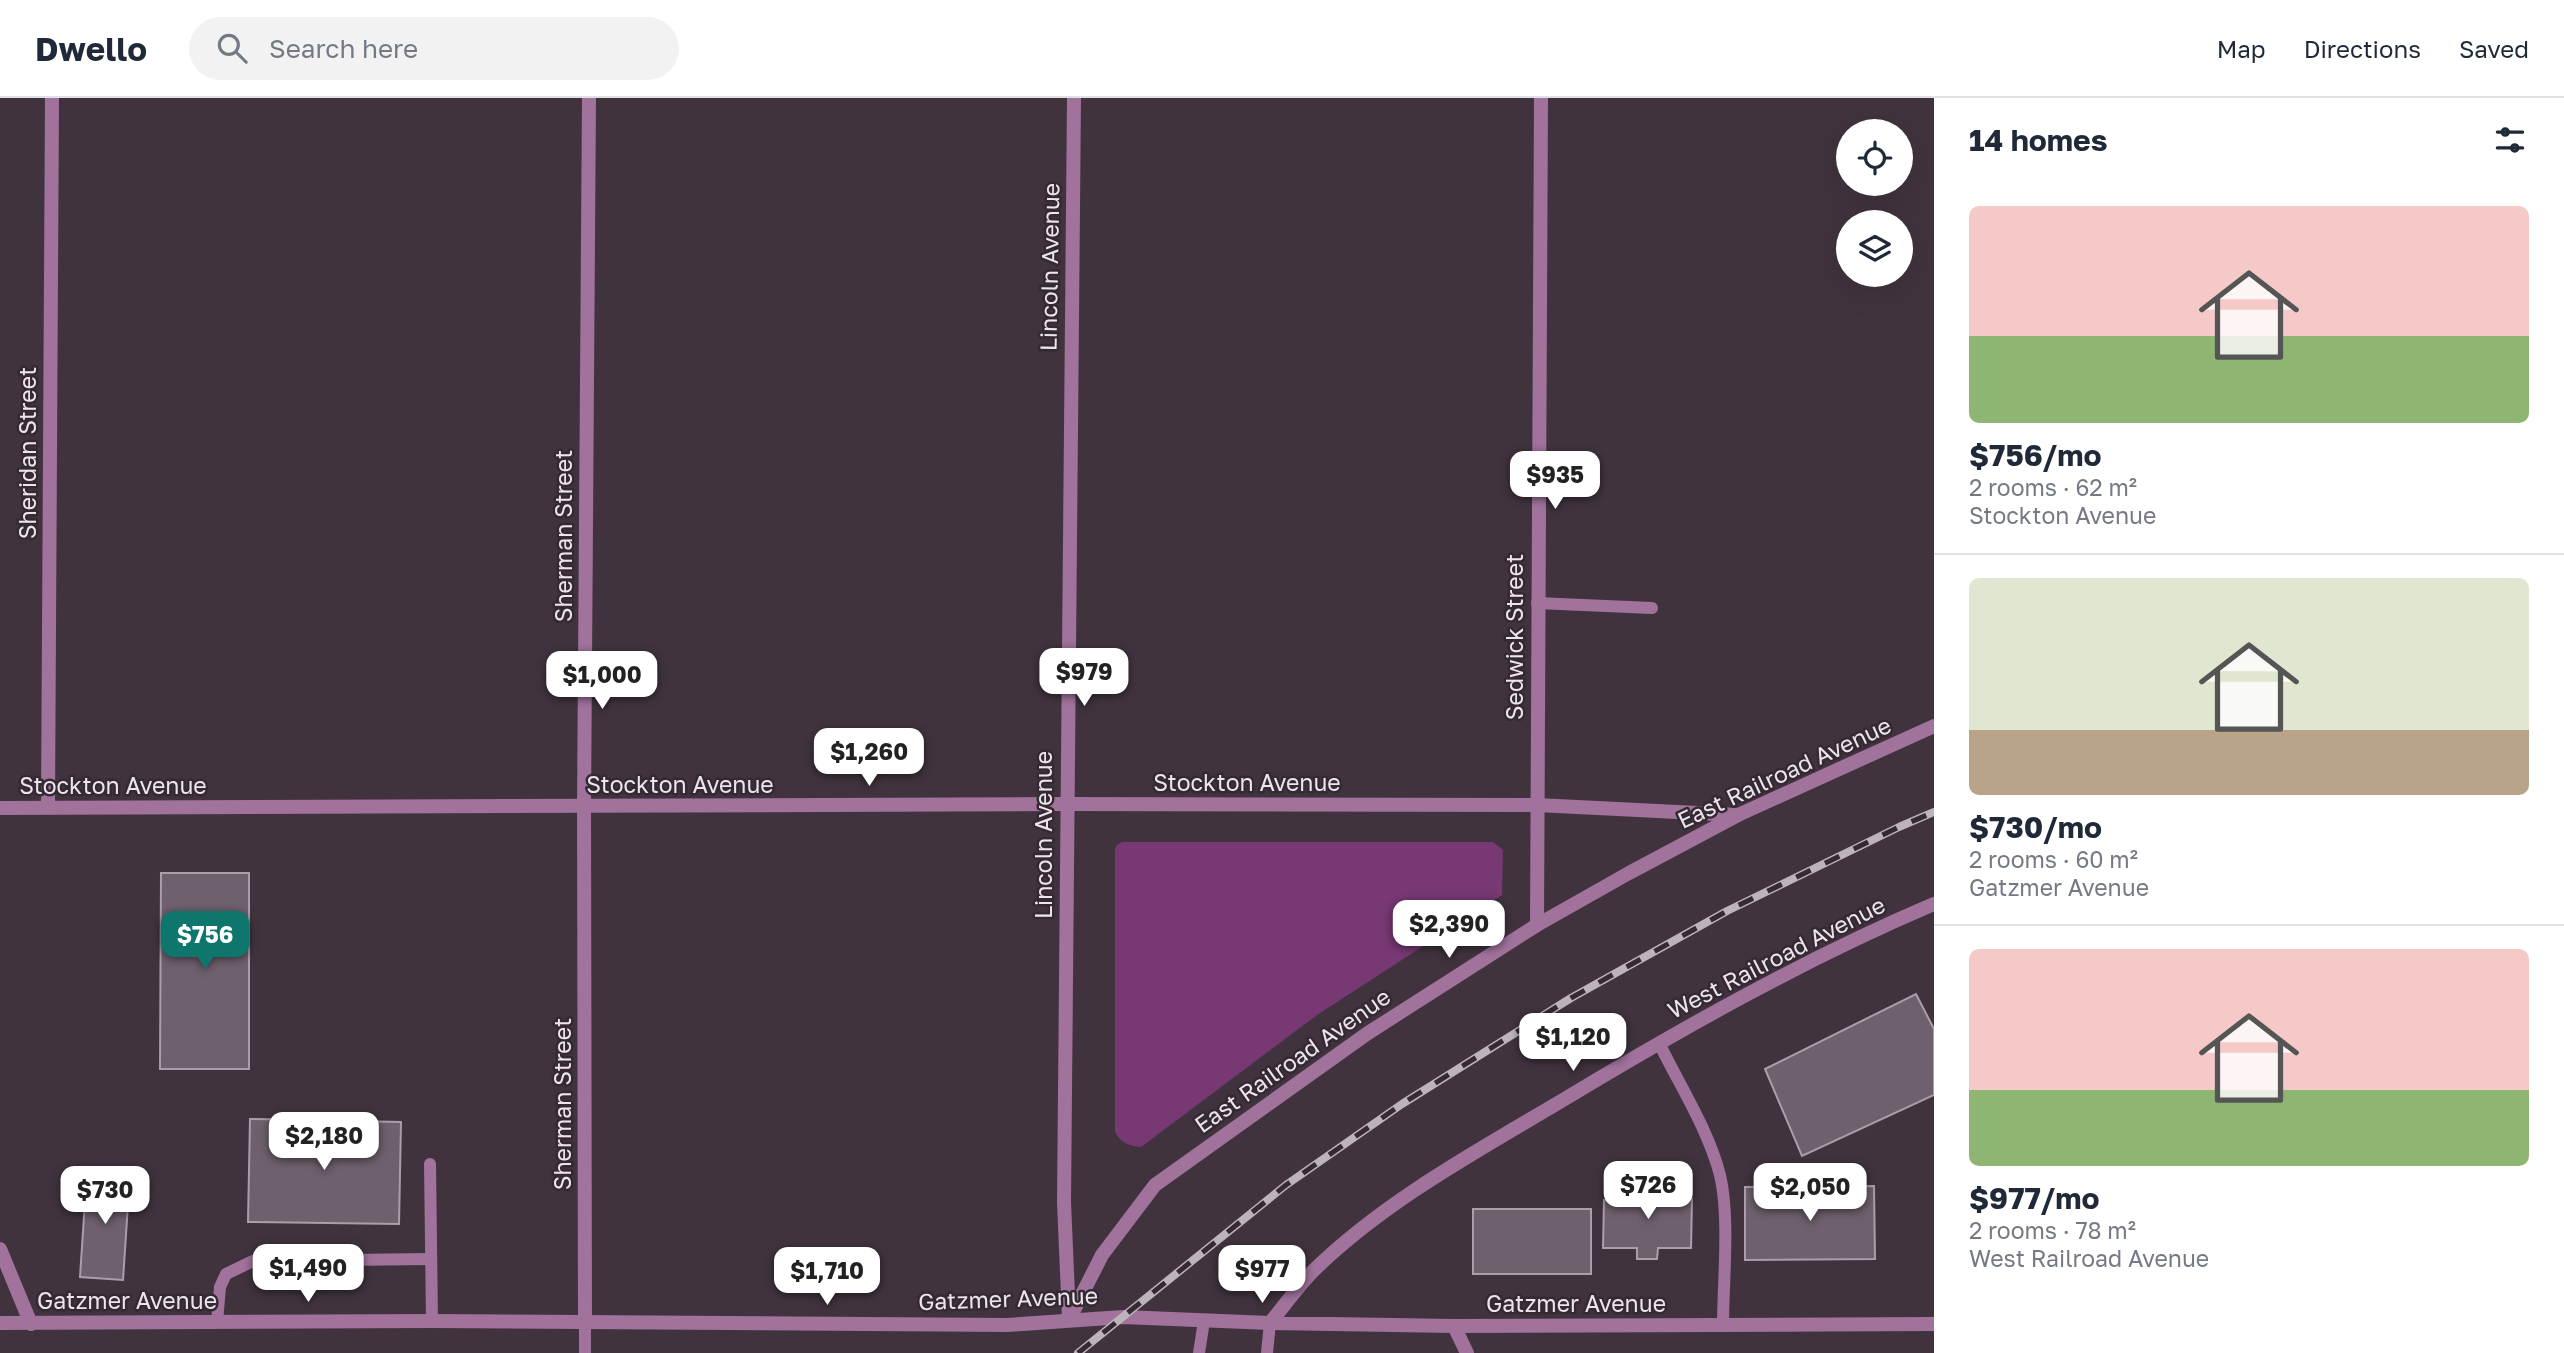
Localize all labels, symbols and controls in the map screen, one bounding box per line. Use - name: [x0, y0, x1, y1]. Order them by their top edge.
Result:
- search box: [189, 17, 679, 80]
- text: Dwello: [35, 29, 147, 68]
- icon: search: [213, 29, 251, 67]
- text: Search here: [269, 33, 418, 64]
- text: Map: [2217, 34, 2266, 63]
- text: Directions: [2304, 34, 2421, 63]
- text: Saved: [2459, 34, 2529, 63]
- map controls: [1836, 119, 1913, 287]
- button: locate: [1836, 119, 1913, 196]
- icon: filters: [2491, 121, 2529, 159]
- text: 14 homes: [1969, 122, 2108, 158]
- street label: Lincoln Avenue: [1034, 183, 1064, 351]
- button: layers: [1836, 210, 1913, 287]
- icon: home: [2186, 252, 2312, 378]
- street label: Sheridan Street: [13, 367, 41, 539]
- text: $756/mo: [1969, 437, 2101, 473]
- street label: Sherman Street: [549, 450, 577, 622]
- pin: $935: [1514, 452, 1596, 511]
- text: $935: [1526, 460, 1584, 488]
- text: 2 rooms · 62 m²: [1969, 473, 2137, 501]
- text: Stockton Avenue: [1969, 501, 2156, 529]
- street label: Sedwick Street: [1500, 554, 1528, 720]
- icon: home: [2186, 624, 2312, 750]
- pin: $979: [1043, 648, 1125, 708]
- pin: $1,000: [545, 652, 659, 711]
- text: $979: [1055, 657, 1113, 685]
- text: $1,000: [562, 660, 642, 688]
- street label: East Railroad Avenue: [1673, 710, 1895, 834]
- pin: $1,260: [812, 728, 926, 788]
- text: $1,260: [830, 737, 908, 765]
- street label: Lincoln Avenue: [1029, 751, 1057, 919]
- street label: Stockton Avenue: [1153, 768, 1341, 796]
- street label: Stockton Avenue: [586, 770, 774, 798]
- street label: Stockton Avenue: [19, 771, 207, 799]
- text: $730/mo: [1969, 809, 2102, 845]
- text: 2 rooms · 60 m²: [1969, 845, 2138, 873]
- text: Gatzmer Avenue: [1969, 873, 2149, 901]
- street label: West Railroad Avenue: [1663, 890, 1889, 1024]
- pin: $2,390: [1392, 900, 1506, 960]
- text: $2,390: [1409, 909, 1489, 937]
- pin: $756: [164, 912, 246, 971]
- text: $756: [177, 920, 233, 948]
- street label: East Railroad Avenue: [1189, 982, 1395, 1138]
- icon: home: [2186, 995, 2312, 1121]
- pin: $1,120: [1516, 1014, 1630, 1073]
- street label: Sherman Street: [548, 1018, 576, 1190]
- text: $1,120: [1535, 1022, 1611, 1050]
- pin: $2,180: [267, 1112, 381, 1172]
- text: $2,180: [285, 1121, 363, 1149]
- pin: $726: [1607, 1162, 1689, 1221]
- pin: $2,050: [1753, 1164, 1867, 1223]
- pin: $730: [64, 1166, 146, 1226]
- text: $726: [1620, 1170, 1676, 1198]
- text: $2,050: [1770, 1172, 1850, 1200]
- text: $730: [77, 1175, 133, 1203]
- text: $977/mo: [1969, 1180, 2100, 1216]
- text: 2 rooms · 78 m²: [1969, 1216, 2136, 1244]
- pin: $1,490: [251, 1244, 365, 1304]
- text: West Railroad Avenue: [1969, 1244, 2209, 1272]
- pin: $977: [1221, 1246, 1303, 1305]
- pin: $1,710: [770, 1248, 884, 1307]
- text: $1,490: [269, 1253, 347, 1281]
- text: $977: [1234, 1254, 1290, 1282]
- text: $1,710: [790, 1256, 864, 1284]
- street label: Gatzmer Avenue: [918, 1281, 1098, 1315]
- street label: Gatzmer Avenue: [37, 1286, 217, 1314]
- street label: Gatzmer Avenue: [1486, 1289, 1666, 1317]

